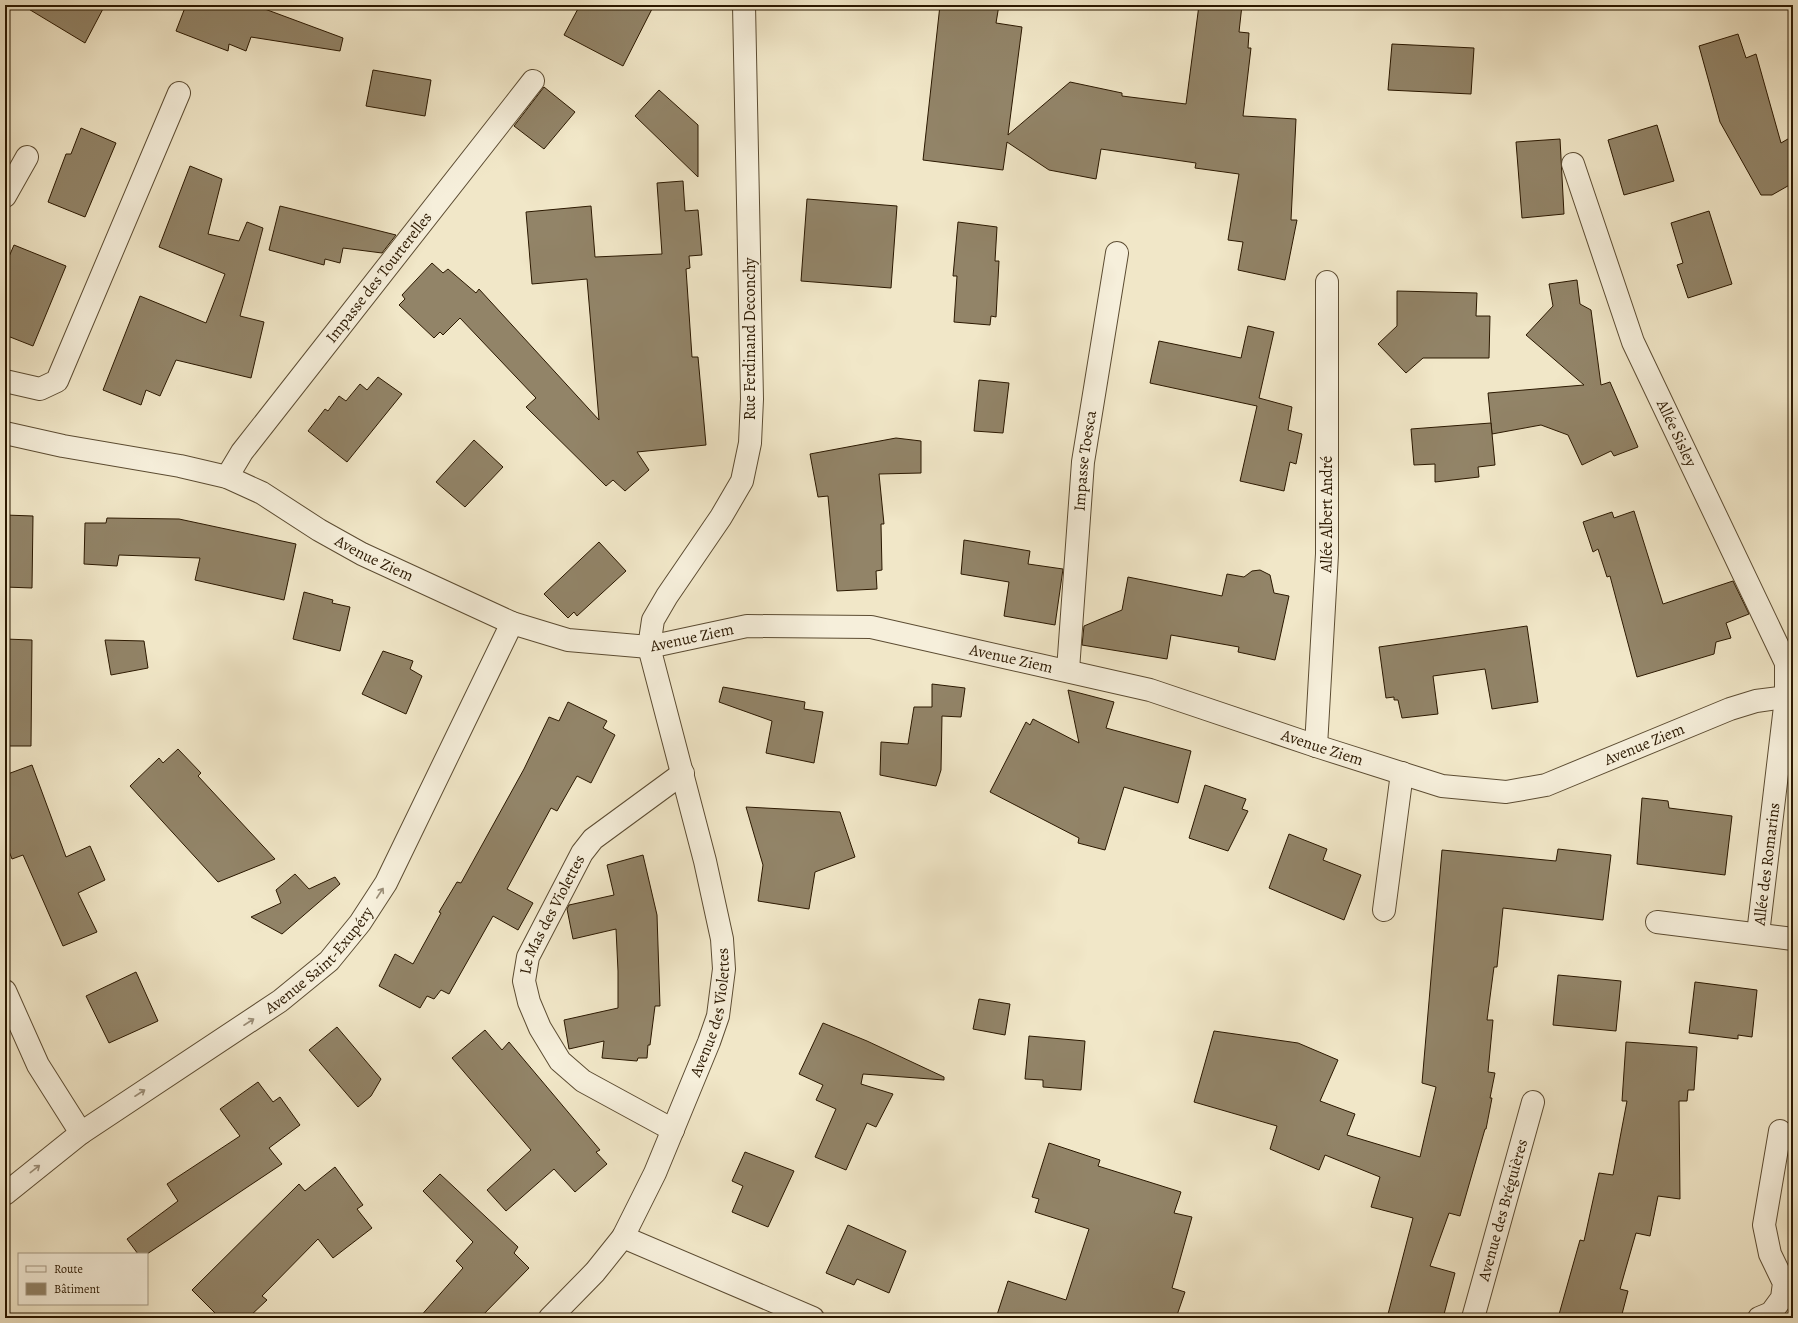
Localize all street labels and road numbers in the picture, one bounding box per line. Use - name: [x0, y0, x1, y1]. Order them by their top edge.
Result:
- street label: Impasse des Tourterelles: [321, 207, 437, 348]
- street label: Rue Ferdinand Deconchy: [739, 257, 761, 420]
- street label: Allée Sisley: [1651, 395, 1702, 471]
- street label: Impasse Toesca: [1068, 408, 1102, 512]
- street label: Allée Albert André: [1315, 456, 1338, 574]
- street label: Avenue Ziem: [330, 529, 417, 587]
- street label: Avenue Ziem: [647, 618, 736, 658]
- street label: Avenue Ziem: [966, 638, 1055, 679]
- street label: Avenue Ziem: [1600, 718, 1688, 771]
- street label: Avenue Ziem: [1277, 724, 1366, 771]
- street label: Allée des Romarins: [1748, 801, 1785, 928]
- street label: Le Mas des Violettes: [514, 851, 590, 976]
- street label: Avenue Saint-Exupéry: [260, 902, 379, 1020]
- street label: Avenue des Violettes: [684, 947, 735, 1081]
- street label: Avenue des Bréguières: [1472, 1137, 1533, 1285]

